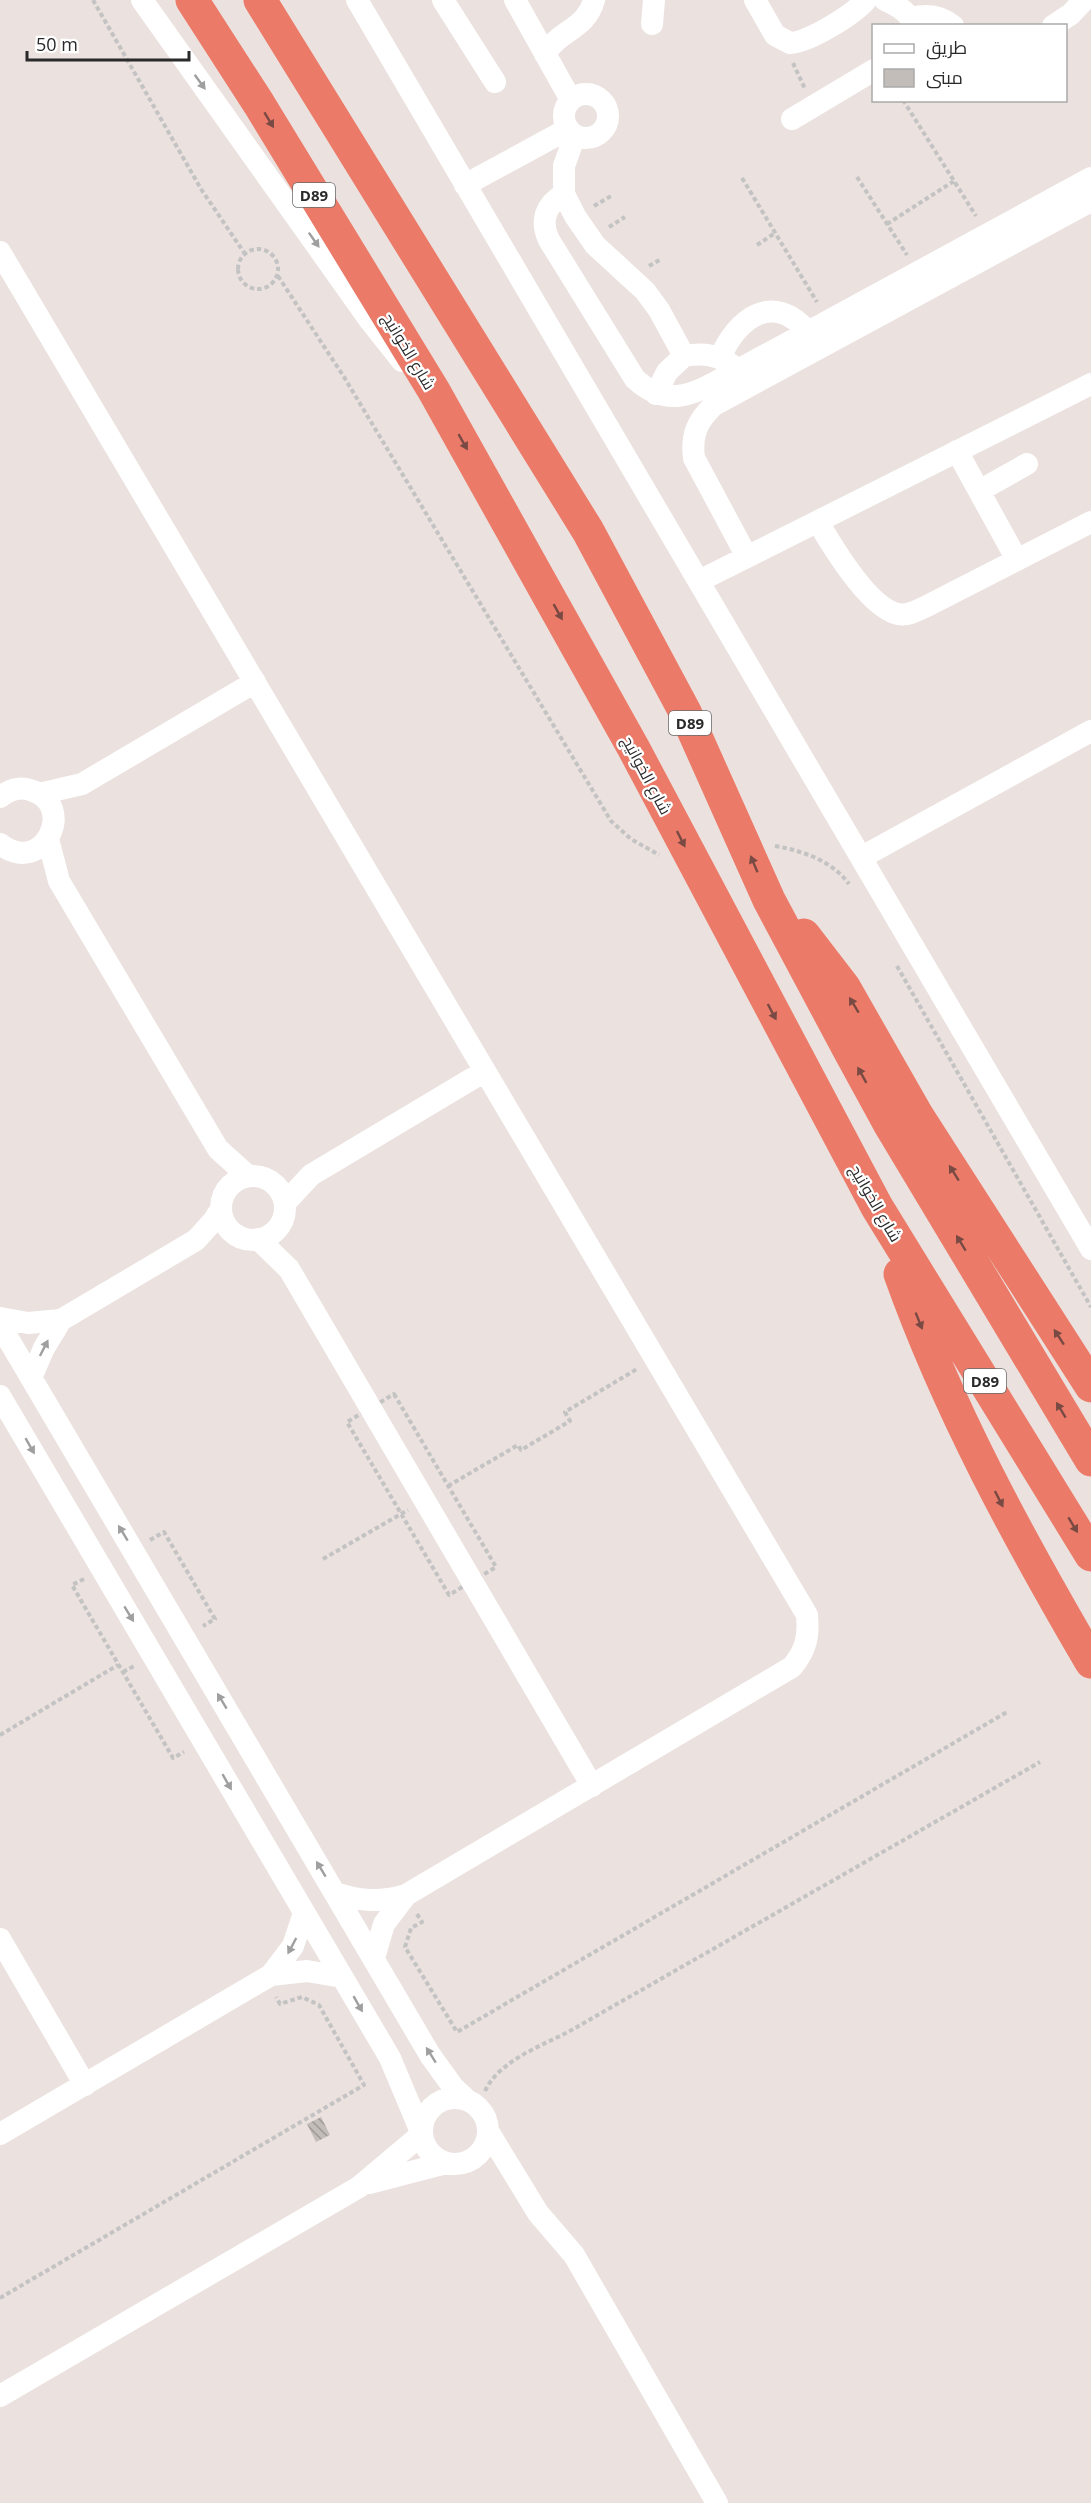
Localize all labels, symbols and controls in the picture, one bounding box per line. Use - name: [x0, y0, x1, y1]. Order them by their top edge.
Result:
- scale bar: [27, 24, 189, 62]
- legend: [872, 24, 1067, 102]
- text: 50 m: [36, 32, 78, 56]
- text: طريق: [926, 35, 967, 60]
- text: مبنى: [926, 65, 963, 89]
- one-way arrow: [194, 73, 206, 89]
- one-way arrow: [263, 112, 274, 128]
- road number: D89: [293, 183, 335, 207]
- one-way arrow: [308, 232, 320, 248]
- street label: شارع الخوانيج: [377, 308, 441, 394]
- one-way arrow: [458, 434, 468, 451]
- one-way arrow: [553, 604, 563, 621]
- road number: D89: [669, 711, 711, 735]
- street label: شارع الخوانيج: [616, 732, 677, 819]
- one-way arrow: [676, 831, 686, 848]
- one-way arrow: [749, 855, 759, 873]
- one-way arrow: [849, 997, 860, 1013]
- one-way arrow: [767, 1003, 777, 1020]
- one-way arrow: [857, 1066, 867, 1083]
- street label: شارع الخوانيج: [844, 1160, 907, 1246]
- one-way arrow: [948, 1165, 960, 1181]
- one-way arrow: [955, 1235, 966, 1251]
- one-way arrow: [915, 1312, 924, 1330]
- one-way arrow: [1054, 1329, 1065, 1345]
- one-way arrow: [40, 1340, 49, 1357]
- road number: D89: [964, 1369, 1006, 1393]
- one-way arrow: [1056, 1401, 1066, 1418]
- one-way arrow: [24, 1438, 35, 1454]
- one-way arrow: [994, 1491, 1004, 1508]
- one-way arrow: [1067, 1517, 1078, 1533]
- one-way arrow: [117, 1525, 128, 1541]
- one-way arrow: [123, 1606, 134, 1622]
- one-way arrow: [216, 1693, 227, 1709]
- one-way arrow: [222, 1774, 233, 1790]
- one-way arrow: [316, 1860, 326, 1877]
- one-way arrow: [287, 1938, 297, 1955]
- one-way arrow: [353, 1996, 363, 2013]
- one-way arrow: [425, 2047, 436, 2063]

